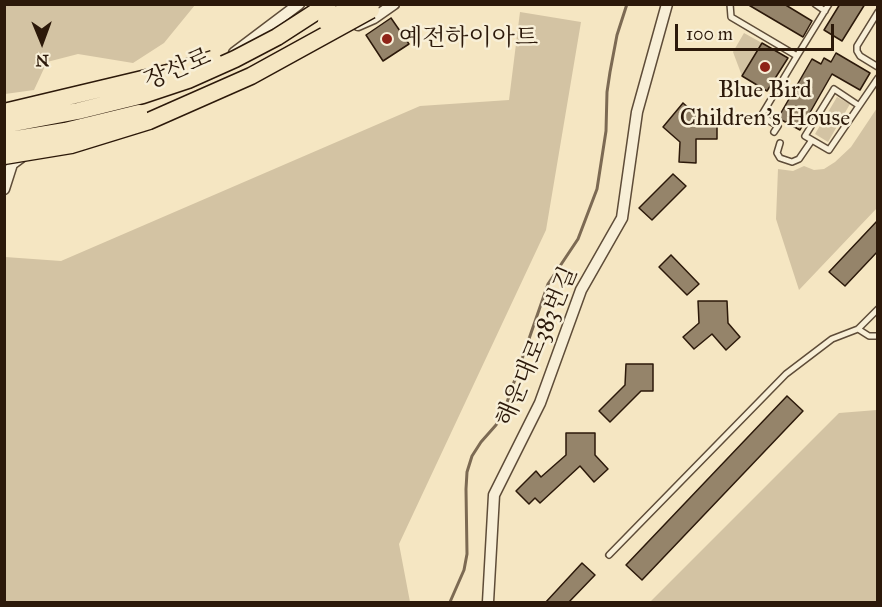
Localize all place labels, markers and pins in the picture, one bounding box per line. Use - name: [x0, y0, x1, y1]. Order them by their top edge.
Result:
- place label: 예전하이아트: [399, 25, 538, 53]
- marker: 예전하이아트: [380, 32, 394, 46]
- marker: Blue Bird Children's House: [758, 60, 772, 74]
- place label: Blue Bird Children's House: [680, 77, 850, 133]

